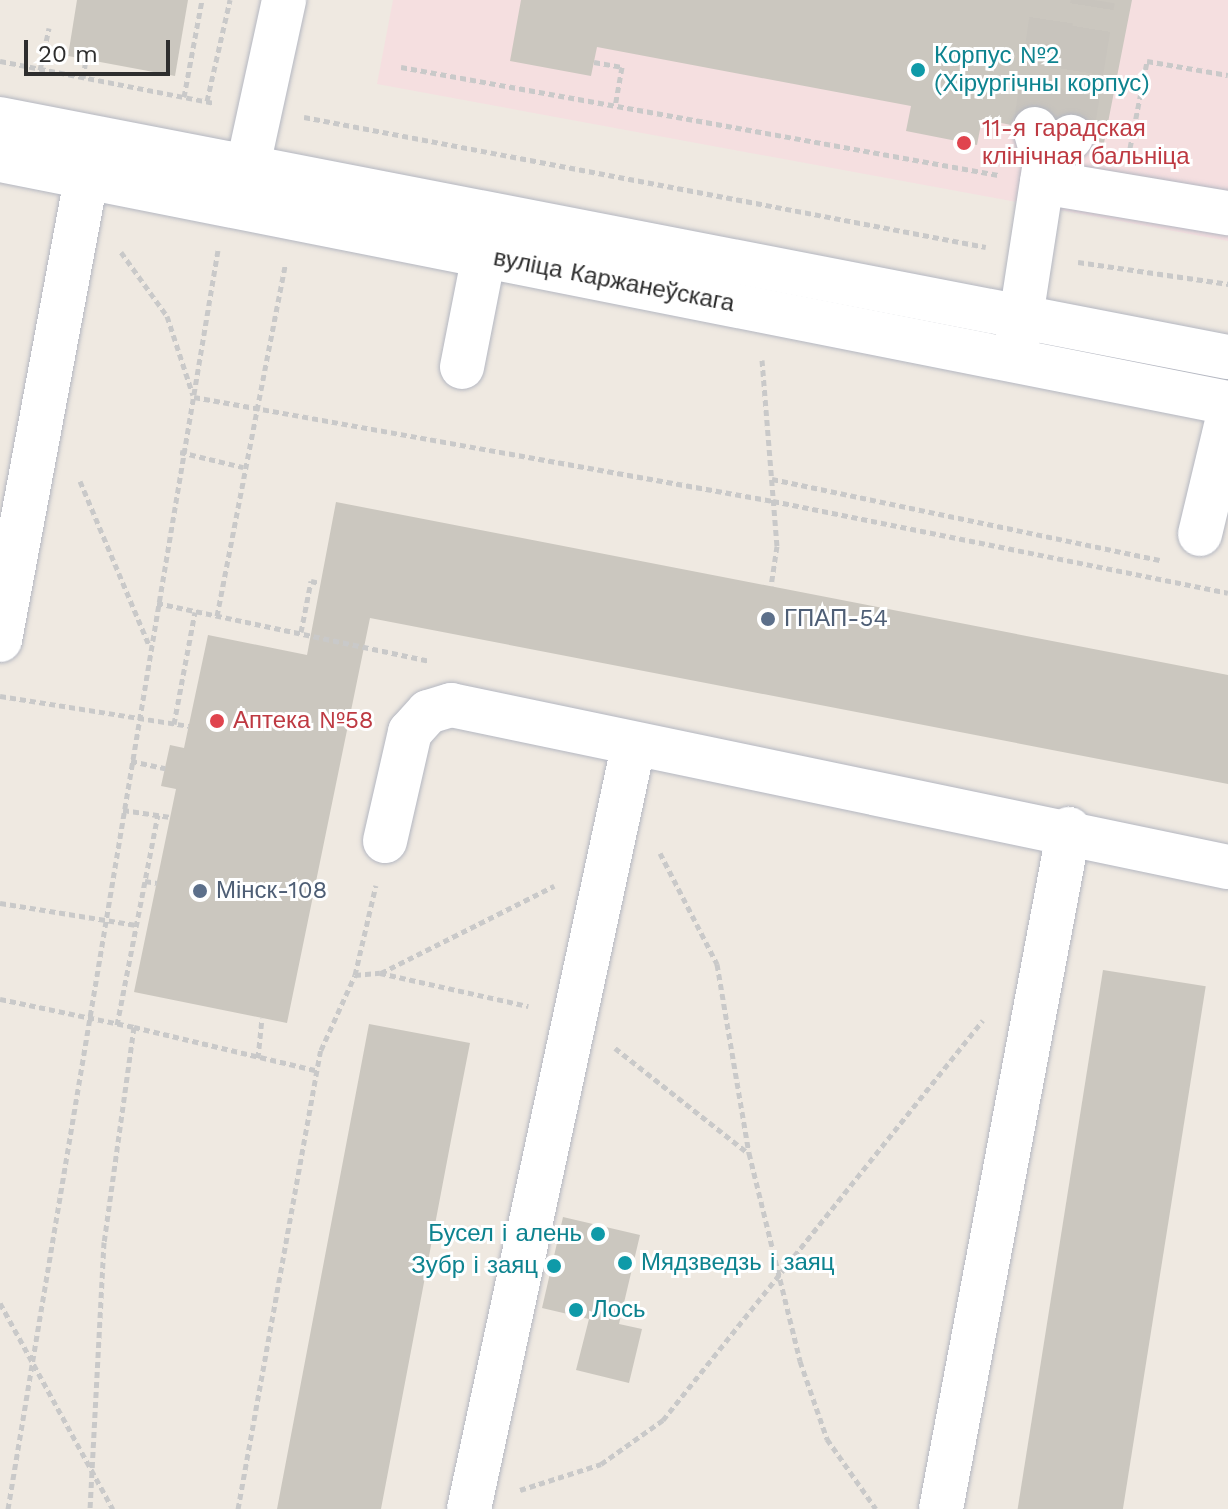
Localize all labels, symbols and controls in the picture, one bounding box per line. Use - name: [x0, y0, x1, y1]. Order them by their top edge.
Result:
- scale bar: [28, 24, 174, 74]
- text: 20 m: [38, 40, 98, 68]
- place label: Корпус №2 (Хірургічны корпус): [934, 42, 1150, 98]
- marker: Корпус №2 (Хірургічны корпус): [909, 61, 927, 79]
- place label: 11-я гарадская клінічная бальніца: [982, 115, 1190, 171]
- marker: 11-я гарадская клінічная бальніца: [953, 132, 975, 154]
- street label: вуліца Каржанеўскага: [491, 243, 737, 319]
- place label: ГПАП-54: [784, 605, 888, 633]
- marker: ГПАП-54: [759, 610, 777, 628]
- place label: Аптека №58: [233, 707, 374, 735]
- marker: Аптека №58: [208, 712, 226, 730]
- place label: Мінск-108: [216, 877, 327, 905]
- marker: Мінск-108: [191, 882, 209, 900]
- place label: Бусел і алень: [428, 1220, 582, 1248]
- marker: Бусел і алень: [589, 1225, 607, 1243]
- place label: Мядзведзь і заяц: [641, 1249, 835, 1277]
- place label: Зубр і заяц: [411, 1252, 538, 1280]
- marker: Мядзведзь і заяц: [616, 1254, 634, 1272]
- marker: Зубр і заяц: [545, 1257, 563, 1275]
- place label: Лось: [592, 1296, 646, 1324]
- marker: Лось: [567, 1301, 585, 1319]

